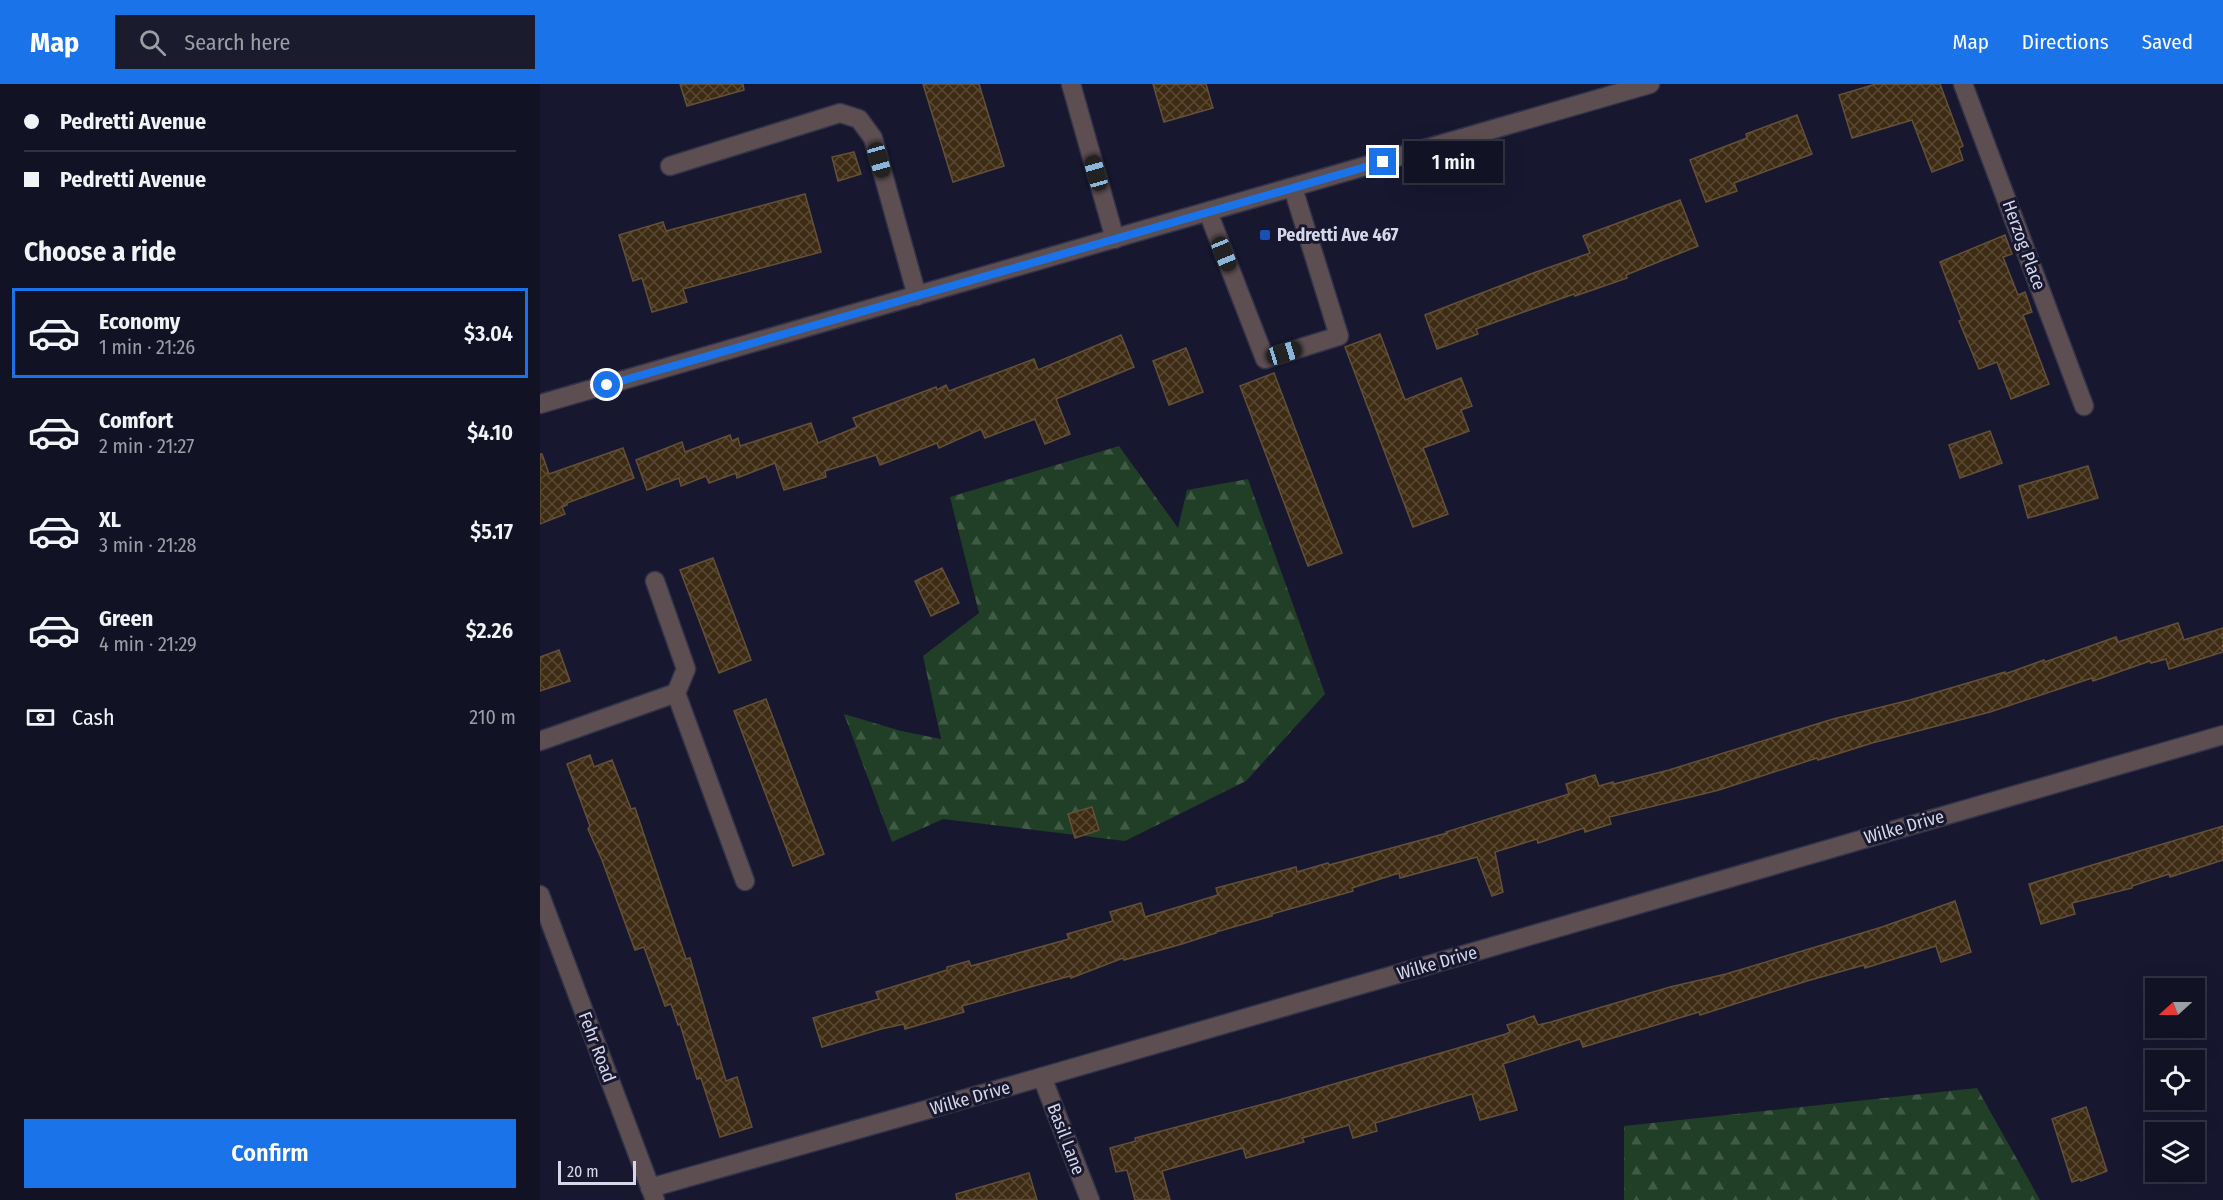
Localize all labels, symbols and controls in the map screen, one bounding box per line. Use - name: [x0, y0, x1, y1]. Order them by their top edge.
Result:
- search box: [115, 15, 535, 69]
- text: Map: [30, 26, 79, 59]
- icon: search: [136, 26, 169, 59]
- text: Search here: [184, 29, 290, 56]
- text: Map: [1952, 29, 1989, 55]
- text: Directions: [2022, 29, 2109, 55]
- text: Saved: [2142, 29, 2193, 55]
- text: Pedretti Avenue: [60, 108, 206, 135]
- car: [865, 140, 893, 180]
- callout: 1 min: [1404, 141, 1503, 183]
- route end: [1369, 148, 1396, 175]
- text: 1 min: [1432, 150, 1475, 174]
- car: [1082, 153, 1110, 193]
- text: Pedretti Avenue: [60, 166, 206, 193]
- street label: Herzog Place: [1998, 197, 2050, 293]
- place label: Pedretti Ave 467: [1277, 224, 1399, 246]
- marker: Pedretti Ave 467: [1258, 228, 1272, 242]
- car: [1209, 234, 1239, 274]
- text: Choose a ride: [24, 236, 176, 268]
- icon: car: [27, 306, 81, 360]
- text: Economy: [99, 308, 180, 335]
- text: $3.04: [464, 320, 513, 347]
- text: 1 min · 21:26: [99, 335, 195, 359]
- car: [1264, 339, 1304, 367]
- route start: [593, 371, 620, 398]
- icon: car: [27, 405, 81, 459]
- text: Comfort: [99, 407, 173, 434]
- text: $4.10: [467, 419, 513, 446]
- text: 2 min · 21:27: [99, 434, 194, 458]
- icon: car: [27, 504, 81, 558]
- text: XL: [99, 506, 121, 533]
- text: $5.17: [470, 518, 513, 545]
- text: 3 min · 21:28: [99, 533, 197, 557]
- icon: car: [27, 603, 81, 657]
- text: Green: [99, 605, 153, 632]
- text: $2.26: [466, 617, 513, 644]
- text: 4 min · 21:29: [99, 632, 197, 656]
- icon: cash: [24, 701, 57, 734]
- text: Cash: [72, 704, 115, 731]
- text: 210 m: [469, 705, 516, 729]
- street label: Wilke Drive: [1861, 805, 1947, 849]
- street label: Wilke Drive: [1394, 941, 1480, 985]
- north arrow: [2145, 978, 2205, 1038]
- map controls: [2145, 978, 2205, 1182]
- street label: Fehr Road: [574, 1009, 620, 1085]
- button: locate: [2145, 1050, 2205, 1110]
- street label: Wilke Drive: [927, 1076, 1013, 1120]
- street label: Basil Lane: [1042, 1100, 1090, 1178]
- button: Confirm: [24, 1119, 516, 1188]
- button: layers: [2145, 1122, 2205, 1182]
- scale bar: [558, 1158, 636, 1186]
- text: 20 m: [567, 1162, 598, 1181]

